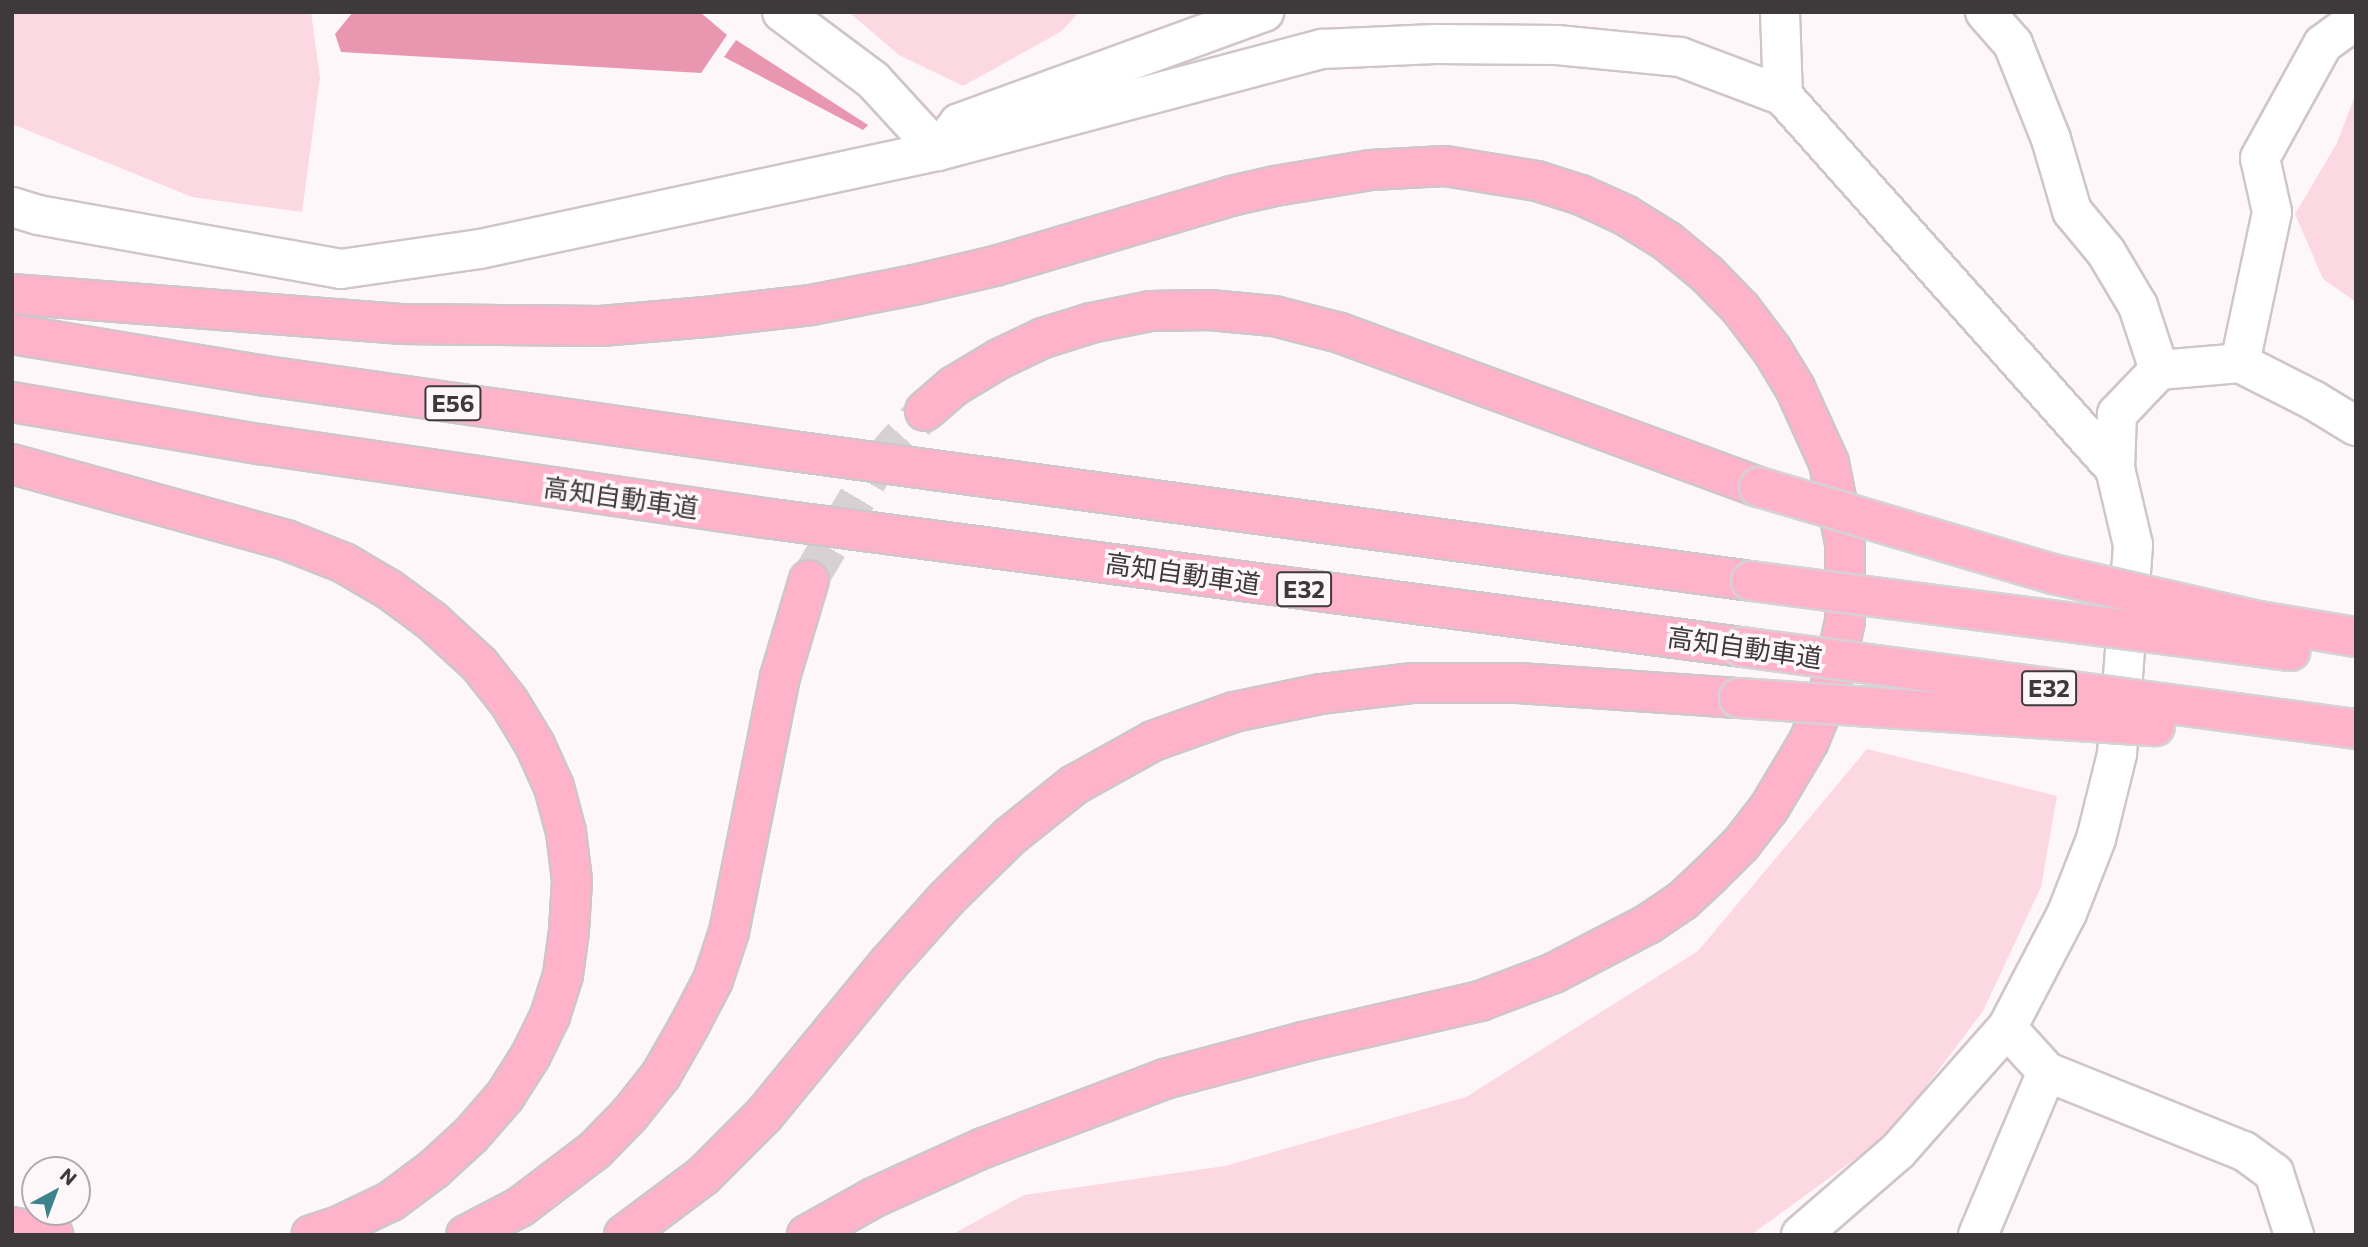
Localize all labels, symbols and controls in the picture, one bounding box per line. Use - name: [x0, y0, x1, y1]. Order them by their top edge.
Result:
- road number: E56: [423, 382, 483, 424]
- street label: 高知自動車道: [542, 471, 700, 523]
- street label: 高知自動車道: [1104, 547, 1262, 599]
- road number: E32: [1276, 568, 1332, 610]
- street label: 高知自動車道: [1666, 621, 1824, 673]
- road number: E32: [2021, 668, 2077, 708]
- north arrow: [21, 1156, 91, 1226]
- text: N: [56, 1163, 82, 1190]

